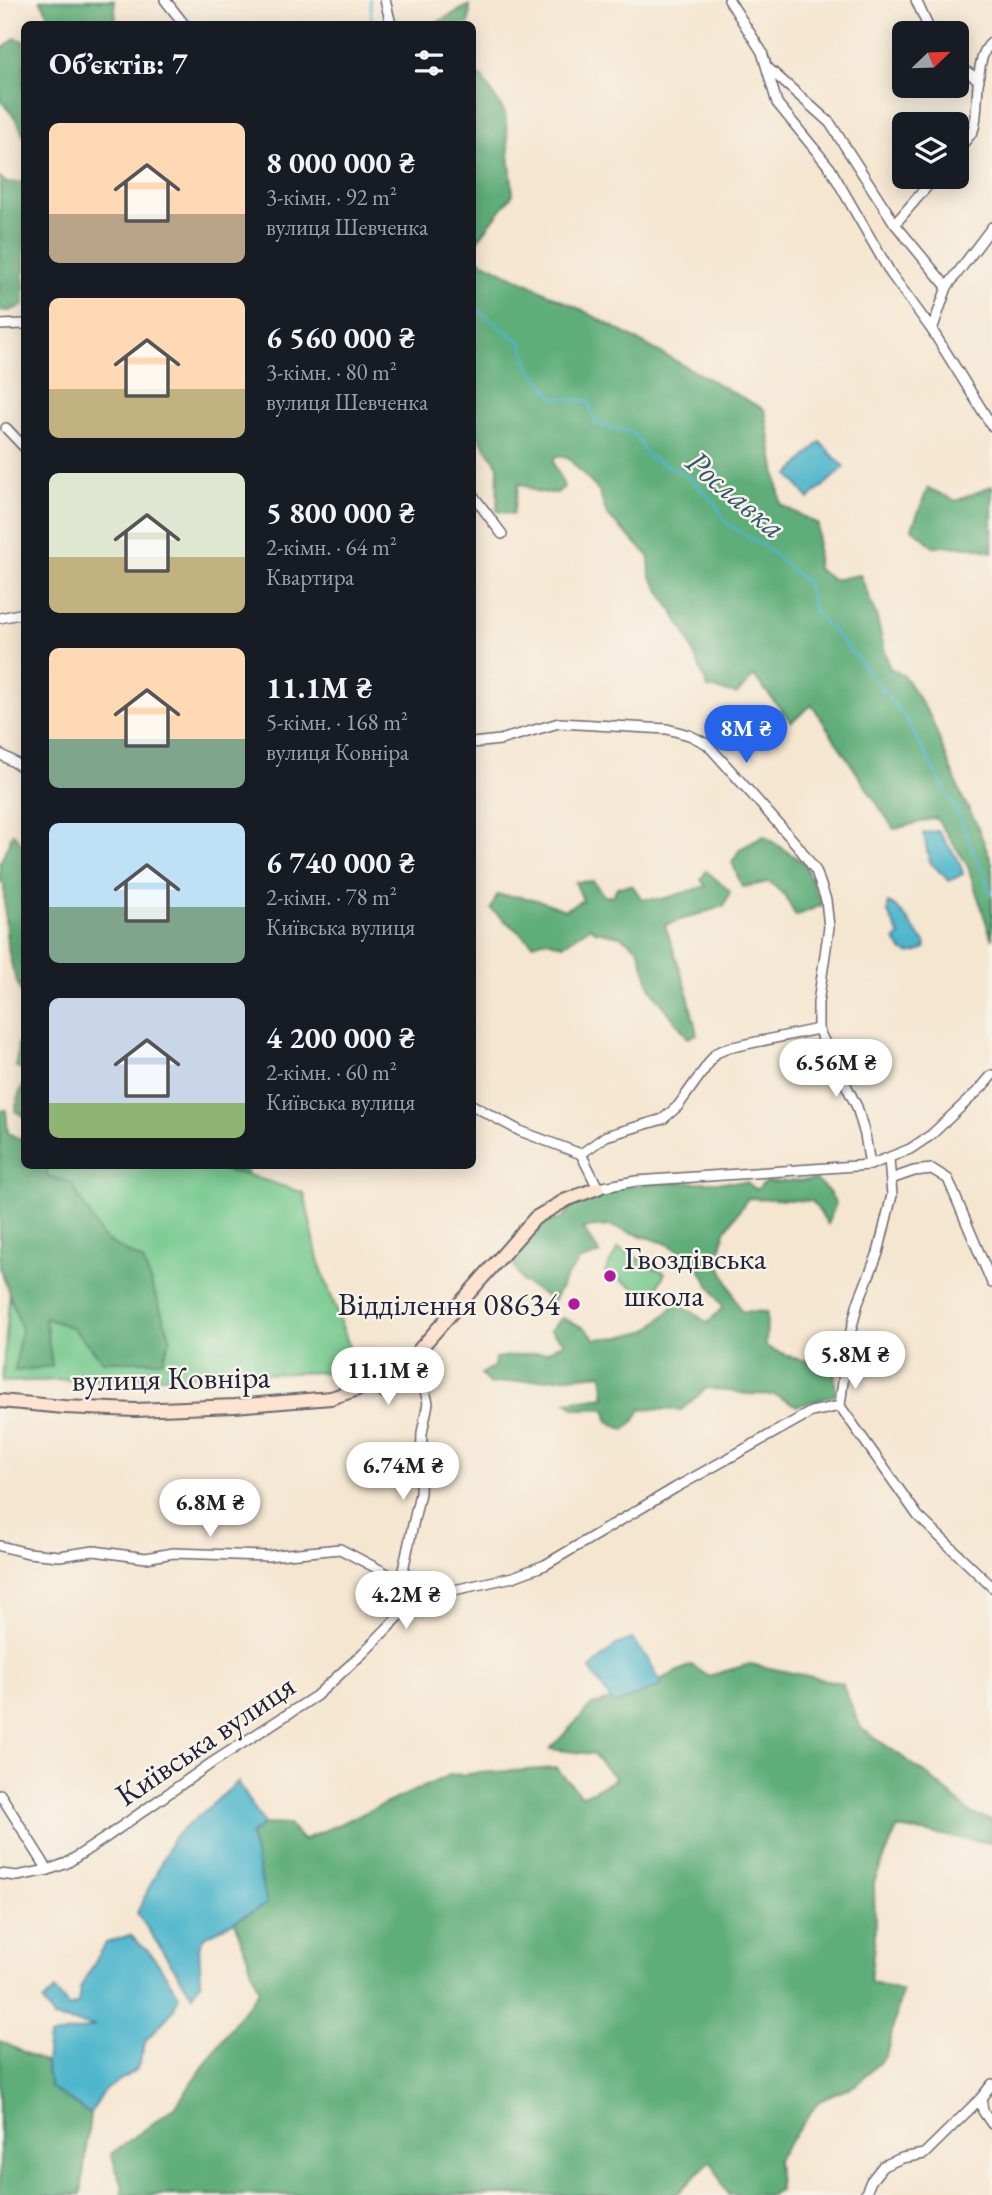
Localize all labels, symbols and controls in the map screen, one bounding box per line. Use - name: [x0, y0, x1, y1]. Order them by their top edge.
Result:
- north arrow: [892, 21, 970, 98]
- map controls: [892, 21, 969, 189]
- text: Об’єктів: 7: [49, 44, 188, 83]
- icon: filters: [410, 44, 448, 82]
- button: layers: [892, 112, 969, 189]
- text: 8 000 000 ₴: [266, 143, 415, 182]
- icon: home: [105, 151, 189, 235]
- text: 3-кімн. · 92 m²: [266, 182, 397, 212]
- text: вулиця Шевченка: [266, 212, 428, 242]
- text: 6 560 000 ₴: [266, 318, 415, 357]
- icon: home: [105, 326, 189, 410]
- text: 3-кімн. · 80 m²: [266, 357, 397, 387]
- text: вулиця Шевченка: [266, 387, 428, 417]
- water label: Рославка: [677, 440, 795, 548]
- text: 5 800 000 ₴: [266, 493, 415, 532]
- icon: home: [105, 501, 189, 585]
- text: 2-кімн. · 64 m²: [266, 532, 397, 562]
- text: Квартира: [266, 562, 354, 592]
- text: 11.1M ₴: [266, 668, 372, 707]
- icon: home: [105, 676, 189, 760]
- pin: 8M ₴: [705, 706, 787, 765]
- text: 5-кімн. · 168 m²: [266, 707, 408, 737]
- text: 8M ₴: [720, 713, 772, 743]
- text: вулиця Ковніра: [266, 737, 409, 767]
- text: 6 740 000 ₴: [266, 843, 415, 882]
- icon: home: [105, 851, 189, 935]
- text: 2-кімн. · 78 m²: [266, 882, 397, 912]
- text: Київська вулиця: [266, 912, 415, 942]
- text: 4 200 000 ₴: [266, 1018, 415, 1057]
- icon: home: [105, 1026, 189, 1110]
- pin: 6.56M ₴: [771, 1040, 901, 1099]
- text: 6.56M ₴: [795, 1047, 877, 1077]
- text: 2-кімн. · 60 m²: [266, 1057, 397, 1087]
- text: Київська вулиця: [266, 1087, 415, 1117]
- place label: Гвоздівська школа: [624, 1237, 767, 1316]
- marker: Гвоздівська школа: [602, 1268, 618, 1284]
- place label: Відділення 08634: [338, 1283, 561, 1325]
- marker: Відділення 08634: [566, 1296, 582, 1312]
- pin: 5.8M ₴: [798, 1332, 912, 1391]
- text: 5.8M ₴: [820, 1339, 890, 1369]
- pin: 11.1M ₴: [323, 1348, 453, 1407]
- street label: вулиця Ковніра: [71, 1355, 271, 1401]
- text: 11.1M ₴: [347, 1355, 429, 1385]
- pin: 6.74M ₴: [338, 1442, 468, 1502]
- text: 6.74M ₴: [362, 1450, 444, 1480]
- pin: 6.8M ₴: [153, 1480, 267, 1539]
- text: 6.8M ₴: [175, 1487, 245, 1517]
- pin: 4.2M ₴: [349, 1572, 463, 1631]
- text: 4.2M ₴: [371, 1579, 441, 1609]
- street label: Київська вулиця: [107, 1664, 303, 1816]

